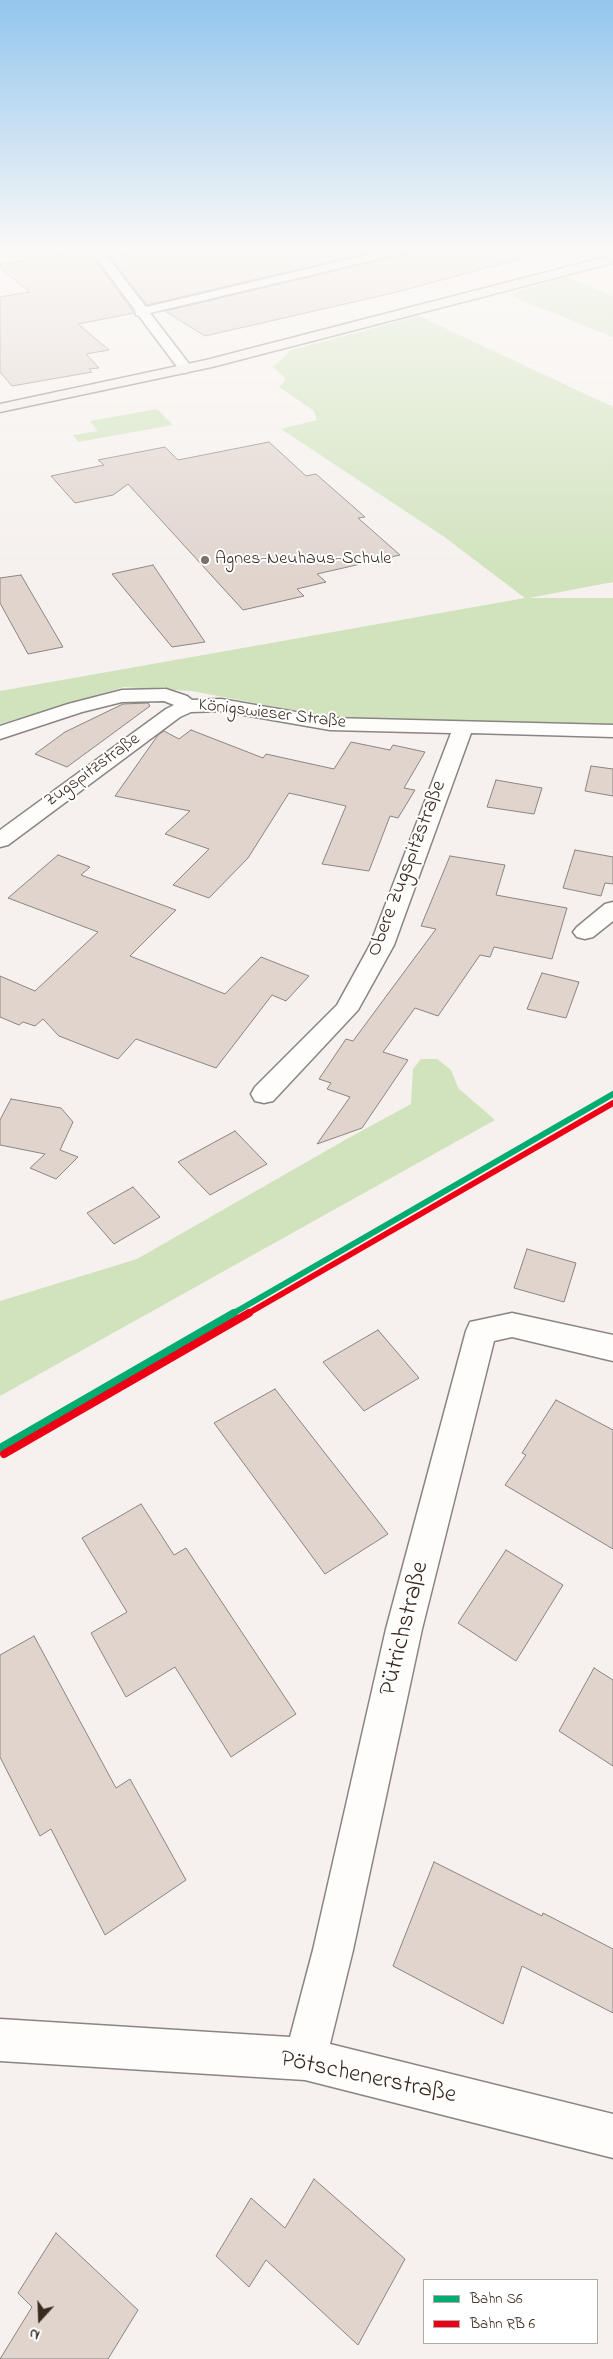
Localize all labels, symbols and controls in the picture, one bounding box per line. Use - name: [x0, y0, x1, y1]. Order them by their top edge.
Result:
- place label: Agnes-Neuhaus-Schule: [215, 549, 391, 571]
- marker: Agnes-Neuhaus-Schule: [199, 554, 211, 566]
- street label: Königswieser Straße: [197, 695, 347, 735]
- street label: Zugspitzstraße: [41, 729, 145, 813]
- street label: Obere Zugspitzstraße: [363, 777, 453, 961]
- street label: Pütrichstraße: [375, 1559, 437, 1699]
- street label: Pötschenerstraße: [277, 2046, 459, 2112]
- legend: [423, 2279, 598, 2344]
- text: Bahn S6: [470, 2288, 523, 2310]
- north arrow: [15, 2294, 65, 2344]
- text: Bahn RB 6: [470, 2313, 535, 2335]
- text: N: [27, 2322, 43, 2345]

